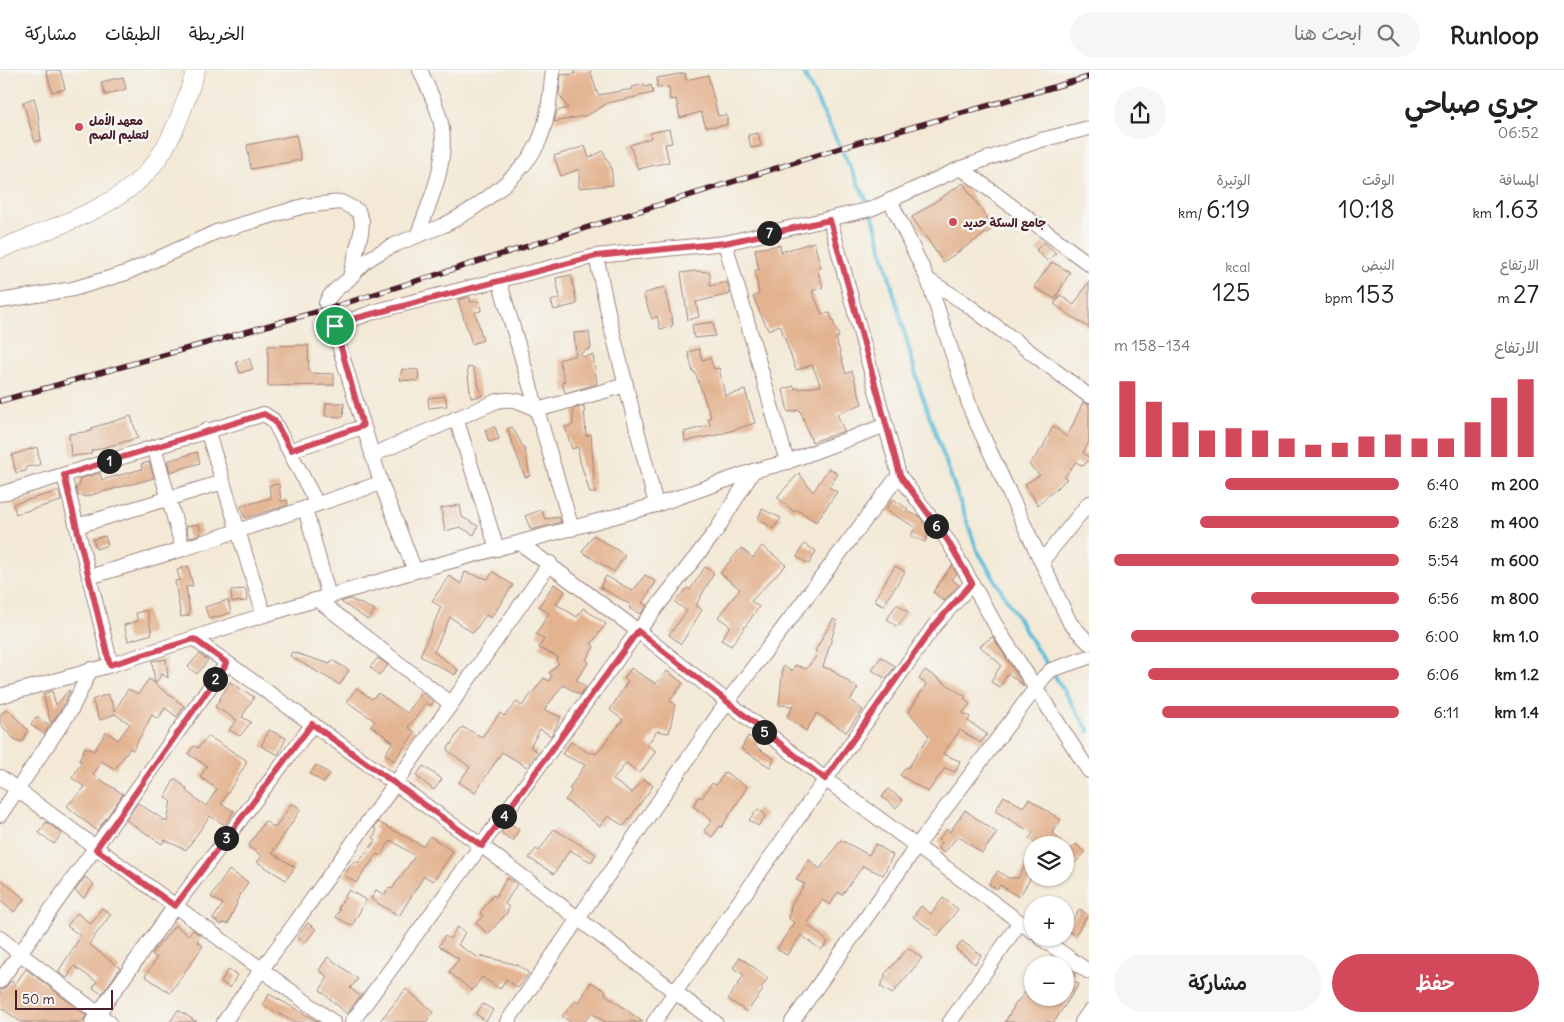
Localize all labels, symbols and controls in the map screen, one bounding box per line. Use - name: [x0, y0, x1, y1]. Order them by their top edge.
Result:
- search box: [1070, 12, 1420, 57]
- text: Runloop: [1450, 20, 1539, 50]
- text: ابحث هنا: [1294, 21, 1362, 45]
- icon: search: [1374, 21, 1402, 49]
- text: مشاركة: [25, 22, 77, 45]
- text: الطبقات: [105, 22, 161, 45]
- text: الخريطة: [189, 22, 245, 45]
- text: جري صباحي: [1404, 85, 1539, 121]
- button: share: [1114, 87, 1166, 139]
- place label: معهد الأمل لتعليم الصم: [89, 112, 149, 144]
- marker: معهد الأمل لتعليم الصم: [73, 121, 85, 133]
- text: 06:52: [1498, 122, 1539, 142]
- text: الوتيرة: [1217, 171, 1250, 189]
- text: الوقت: [1362, 171, 1395, 189]
- text: المسافة: [1499, 171, 1539, 189]
- text: 6:19: [1206, 193, 1250, 225]
- text: 10:18: [1338, 193, 1395, 225]
- text: 1.63: [1495, 193, 1539, 225]
- text: /km: [1178, 204, 1206, 222]
- text: km: [1473, 204, 1495, 222]
- place label: جامع السكة حديد: [963, 215, 1046, 232]
- marker: جامع السكة حديد: [947, 216, 959, 228]
- pin: 7: [756, 220, 782, 246]
- text: 7: [766, 224, 773, 242]
- text: النبض: [1361, 256, 1395, 274]
- text: الارتفاع: [1500, 256, 1539, 274]
- text: kcal: [1225, 258, 1250, 276]
- text: 125: [1212, 276, 1250, 308]
- text: 153: [1356, 278, 1395, 310]
- text: 27: [1513, 278, 1539, 310]
- text: bpm: [1325, 289, 1356, 307]
- text: m: [1497, 289, 1513, 307]
- pin: [314, 305, 356, 347]
- icon: arrive: [321, 312, 349, 340]
- text: 134–158 m: [1114, 335, 1190, 355]
- text: الارتفاع: [1494, 337, 1539, 357]
- pin: 1: [96, 448, 122, 474]
- text: 1: [107, 452, 112, 470]
- text: 6:40: [1426, 474, 1459, 494]
- text: 200 m: [1491, 474, 1539, 494]
- text: 6:28: [1428, 512, 1459, 532]
- text: 400 m: [1491, 512, 1539, 532]
- pin: 6: [924, 514, 948, 538]
- text: 6: [932, 517, 941, 535]
- text: 5:54: [1428, 550, 1459, 570]
- text: 600 m: [1491, 550, 1539, 570]
- text: 6:56: [1428, 588, 1459, 608]
- text: 800 m: [1491, 588, 1539, 608]
- text: 6:00: [1425, 626, 1459, 646]
- text: 1.0 km: [1493, 626, 1539, 646]
- text: 6:06: [1426, 664, 1459, 684]
- text: 1.2 km: [1495, 664, 1539, 684]
- pin: 2: [202, 666, 228, 692]
- text: 2: [212, 670, 219, 688]
- text: 6:11: [1433, 702, 1459, 722]
- text: 1.4 km: [1494, 702, 1539, 722]
- pin: 5: [752, 720, 776, 744]
- text: 5: [760, 723, 769, 741]
- pin: 4: [492, 804, 516, 828]
- text: 4: [500, 807, 509, 825]
- pin: 3: [214, 826, 238, 850]
- text: 3: [223, 829, 230, 847]
- map controls: [1024, 836, 1074, 1006]
- button: layers: [1024, 836, 1074, 886]
- button: +: [1024, 896, 1074, 946]
- button: مشاركة: [1114, 954, 1322, 1012]
- button: حفظ: [1332, 954, 1539, 1012]
- button: −: [1024, 956, 1074, 1006]
- scale bar: [15, 987, 112, 1010]
- text: 50 m: [22, 990, 55, 1008]

